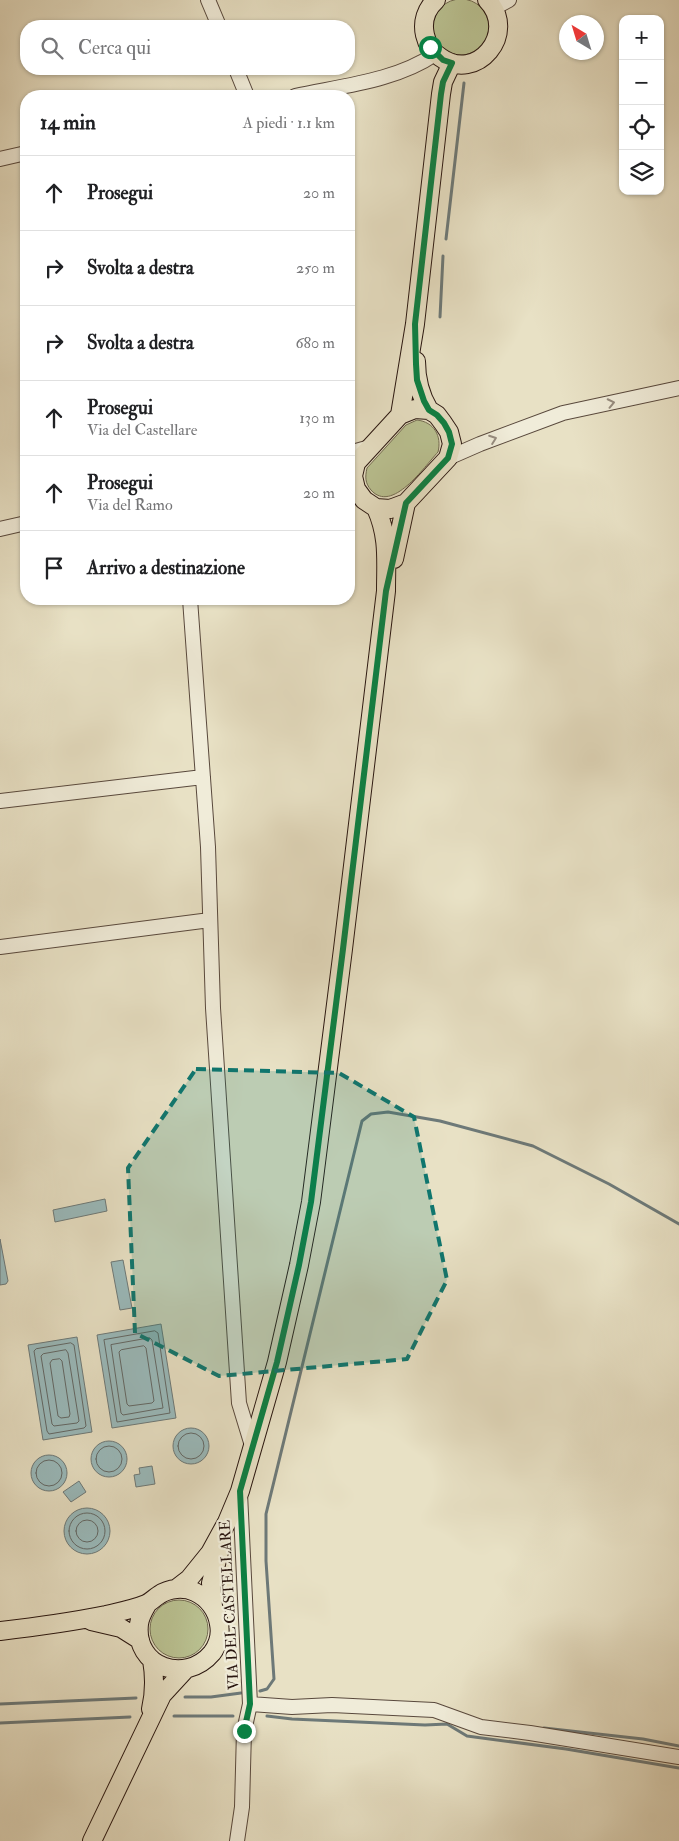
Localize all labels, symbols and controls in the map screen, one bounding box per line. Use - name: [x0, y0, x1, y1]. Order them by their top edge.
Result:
- north arrow: [559, 15, 604, 60]
- map controls: [619, 15, 664, 195]
- button: +: [619, 15, 664, 60]
- search box: [20, 20, 355, 75]
- icon: search: [38, 34, 66, 62]
- text: Cerca qui: [78, 36, 151, 60]
- route start: [419, 36, 442, 59]
- button: −: [619, 60, 664, 105]
- button: locate: [619, 105, 664, 150]
- text: 14 min: [40, 109, 96, 136]
- text: A piedi · 1.1 km: [243, 113, 335, 133]
- button: layers: [619, 150, 664, 195]
- icon: ahead: [40, 179, 68, 207]
- text: Prosegui: [87, 181, 153, 205]
- text: 20 m: [303, 183, 335, 203]
- icon: right: [40, 254, 68, 282]
- text: Svolta a destra: [87, 256, 194, 280]
- text: 250 m: [296, 258, 335, 278]
- icon: right: [40, 329, 68, 357]
- text: Svolta a destra: [87, 331, 194, 355]
- text: 680 m: [295, 333, 335, 353]
- text: Prosegui: [87, 396, 153, 420]
- one-way arrow: [606, 398, 615, 408]
- icon: ahead: [40, 404, 68, 432]
- text: 130 m: [299, 408, 335, 428]
- text: Via del Castellare: [87, 420, 197, 440]
- one-way arrow: [488, 435, 496, 445]
- text: Prosegui: [87, 471, 153, 495]
- icon: ahead: [40, 479, 68, 507]
- text: 20 m: [303, 483, 335, 503]
- text: Via del Ramo: [87, 495, 173, 515]
- icon: arrive: [40, 554, 68, 582]
- text: Arrivo a destinazione: [87, 556, 245, 580]
- street label: VIA DEL CASTELLARE: [216, 1519, 243, 1690]
- route end: [233, 1720, 256, 1743]

